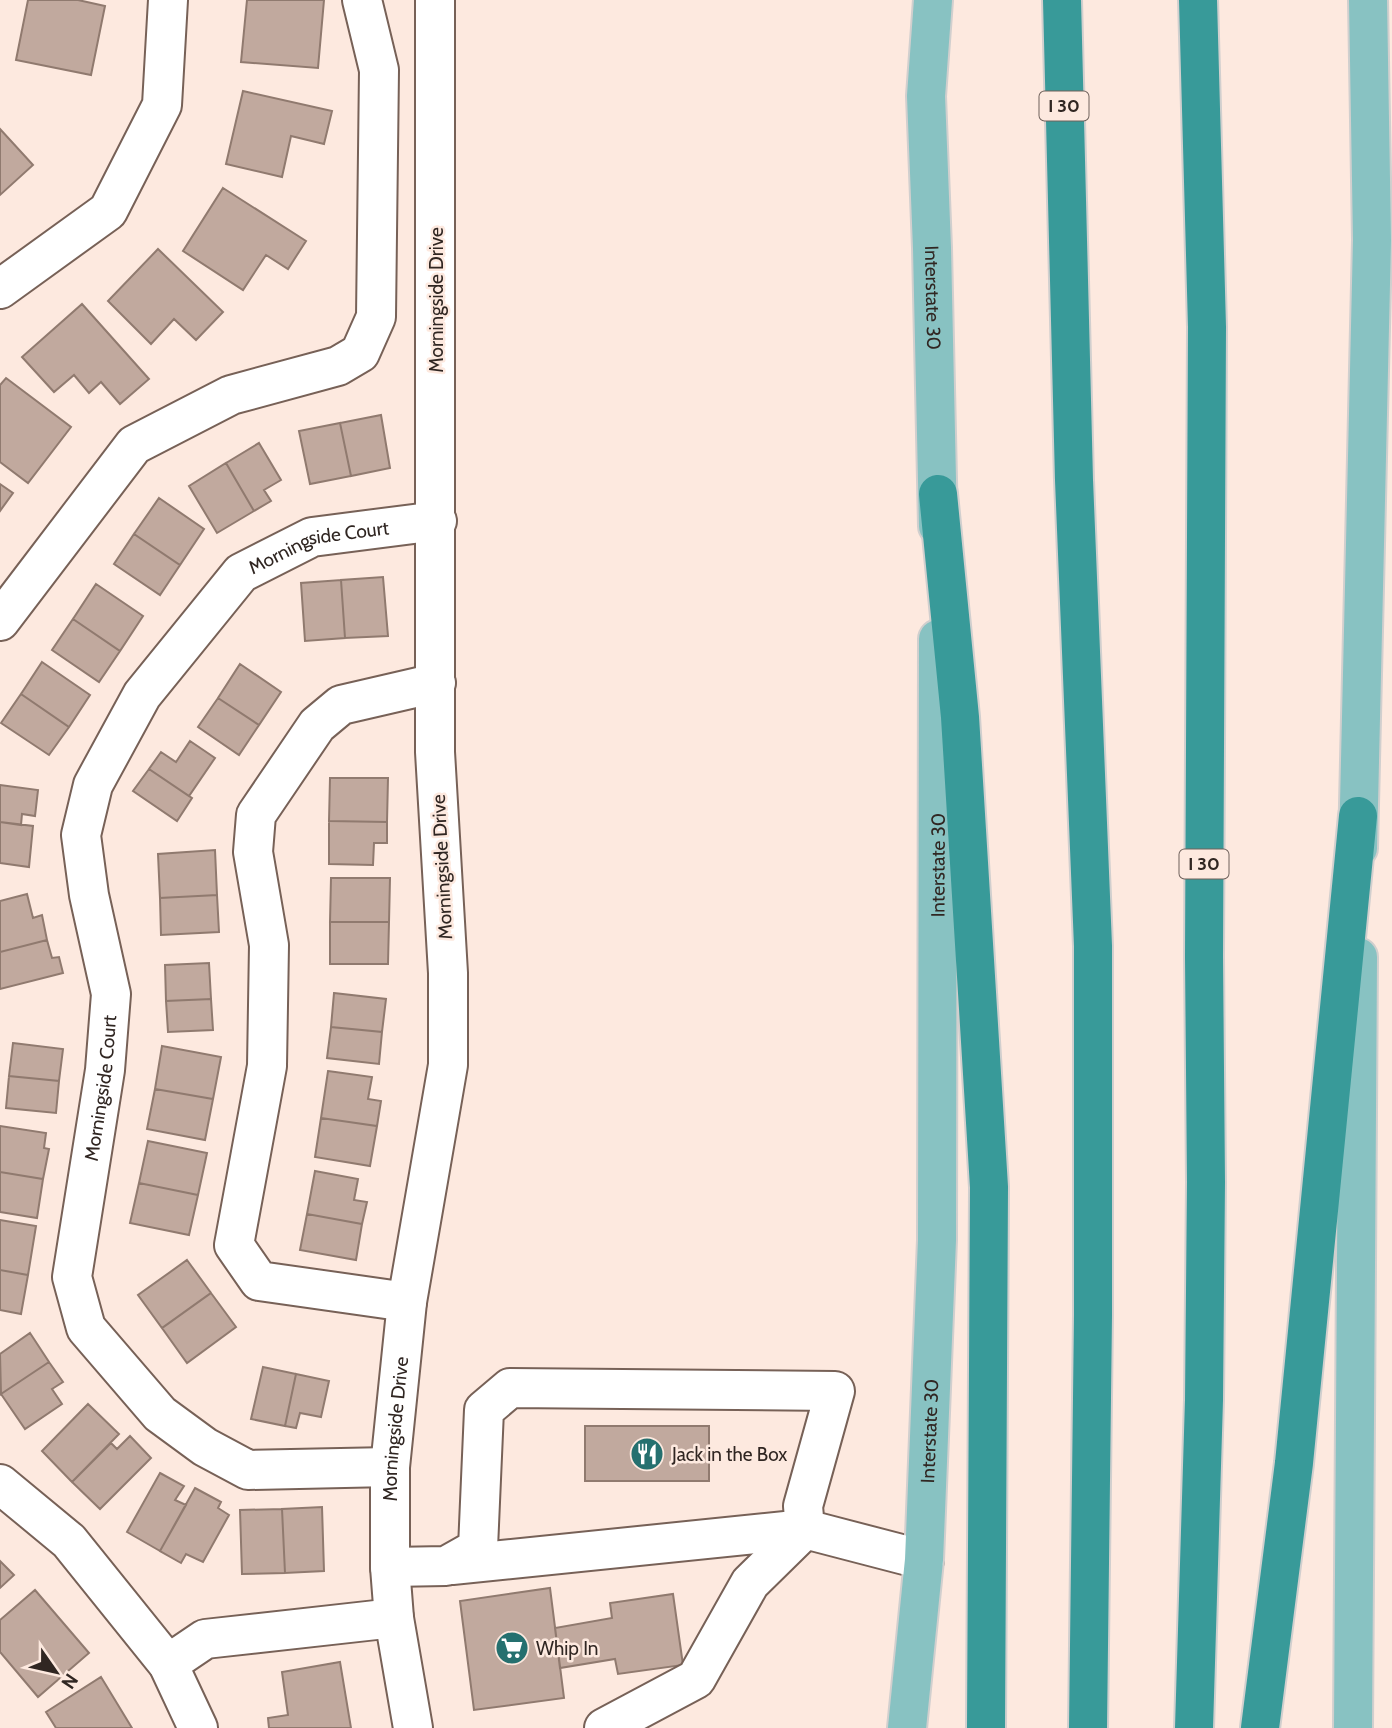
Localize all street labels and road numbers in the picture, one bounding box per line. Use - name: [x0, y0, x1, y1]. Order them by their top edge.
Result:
- road number: I 30: [1040, 92, 1088, 120]
- street label: Morningside Drive: [425, 227, 448, 373]
- street label: Interstate 30: [920, 245, 946, 350]
- street label: Morningside Court: [244, 516, 391, 579]
- street label: Morningside Drive: [427, 794, 457, 940]
- street label: Interstate 30: [926, 813, 949, 917]
- road number: I 30: [1180, 850, 1228, 878]
- street label: Morningside Court: [79, 1014, 121, 1163]
- street label: Morningside Drive: [378, 1355, 413, 1502]
- street label: Interstate 30: [916, 1378, 943, 1484]

